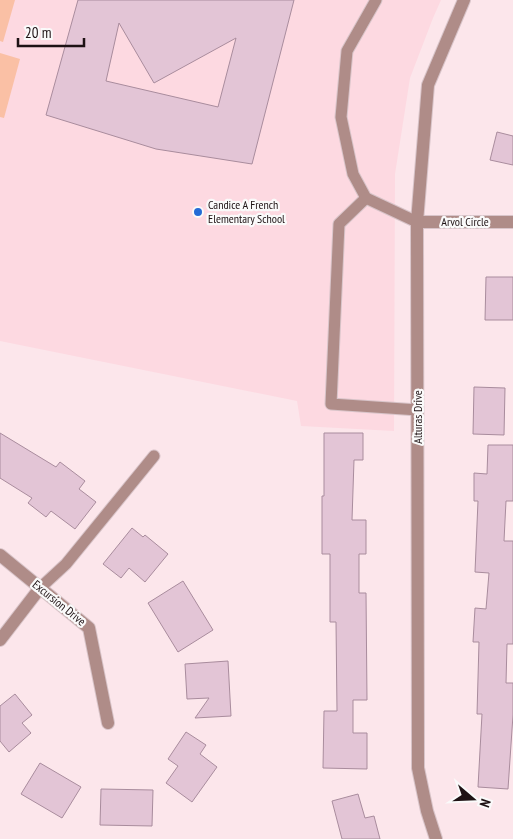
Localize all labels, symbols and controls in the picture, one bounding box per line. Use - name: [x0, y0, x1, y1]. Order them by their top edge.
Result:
- scale bar: [18, 15, 84, 47]
- text: 20 m: [25, 23, 51, 42]
- place label: Candice A French Elementary School: [208, 197, 285, 226]
- marker: Candice A French Elementary School: [192, 206, 204, 218]
- street label: Arvol Circle: [441, 214, 489, 229]
- street label: Alturas Drive: [410, 390, 425, 444]
- street label: Excursion Drive: [30, 577, 89, 629]
- north arrow: [448, 774, 498, 824]
- text: N: [476, 797, 495, 810]

